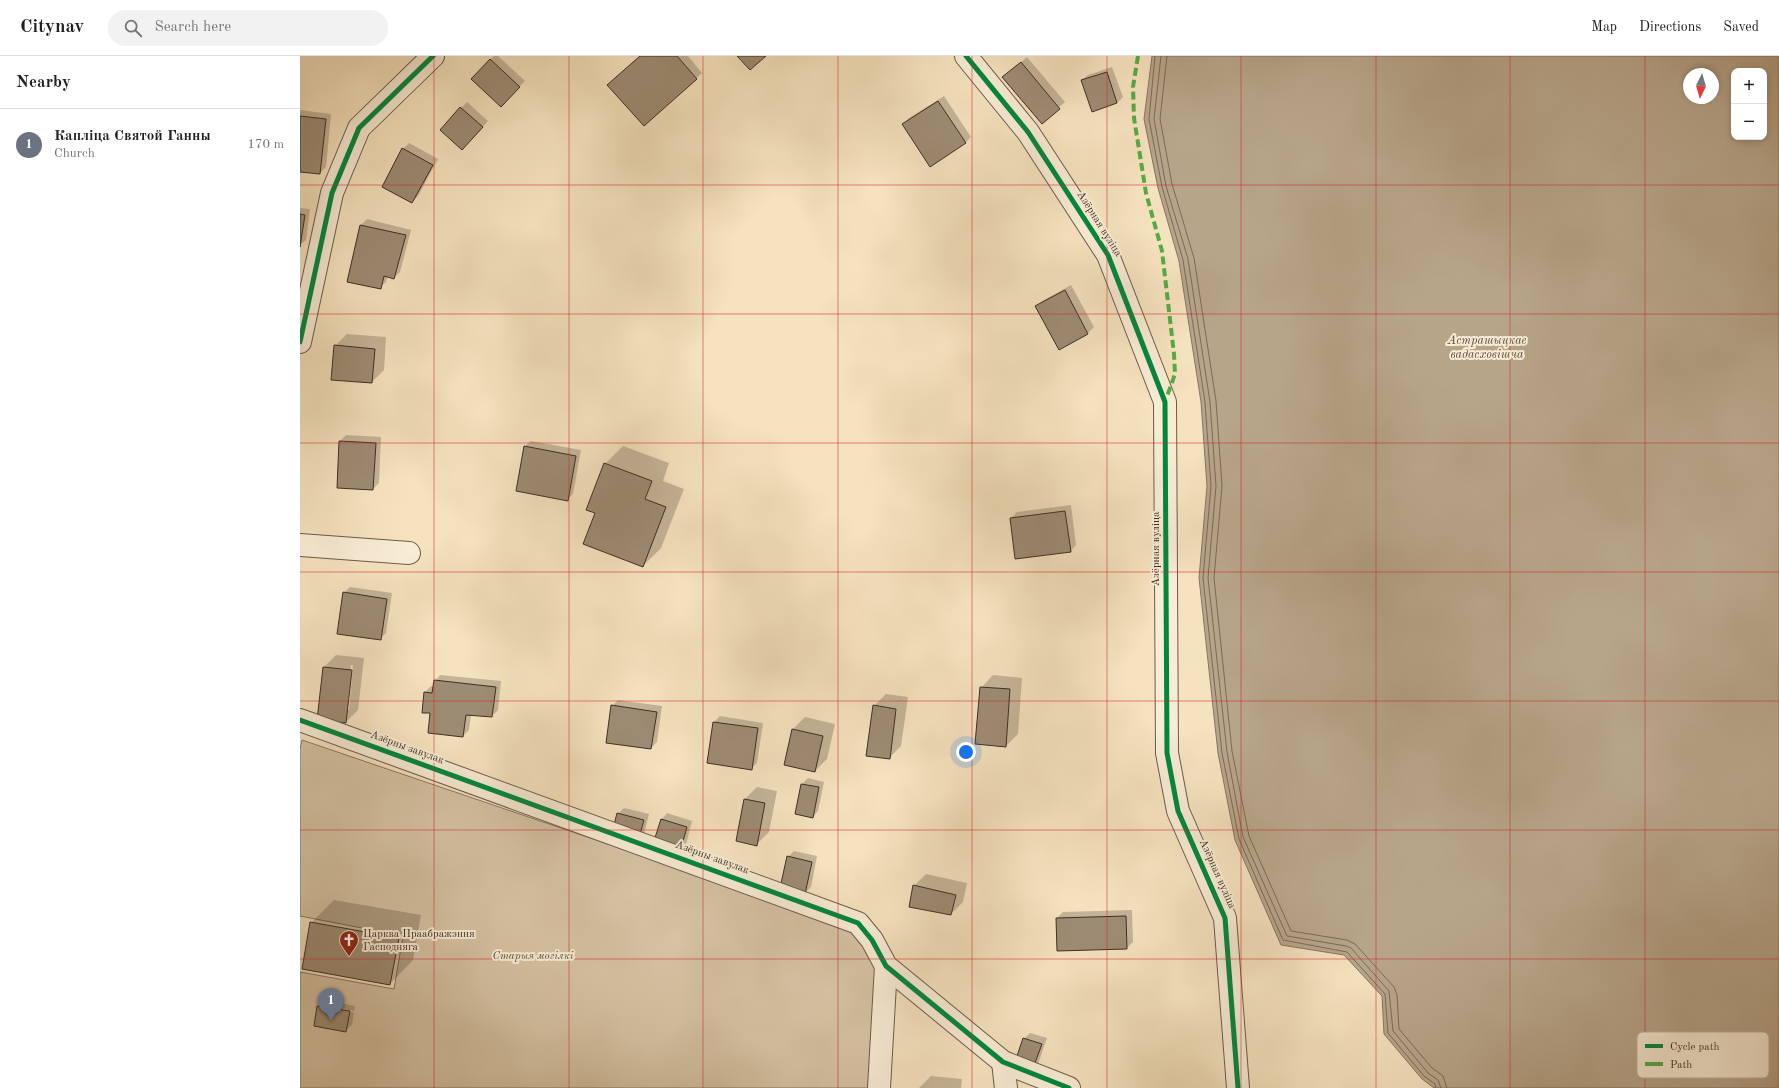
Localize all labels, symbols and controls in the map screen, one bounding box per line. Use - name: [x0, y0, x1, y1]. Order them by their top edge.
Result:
- search box: [108, 10, 388, 46]
- icon: search: [122, 17, 144, 39]
- text: Citynav: [20, 18, 84, 37]
- text: Search here: [154, 20, 231, 35]
- text: Map: [1591, 20, 1617, 34]
- text: Directions: [1639, 20, 1701, 34]
- text: Saved: [1723, 20, 1759, 34]
- north arrow: [1683, 68, 1719, 104]
- map controls: [1731, 68, 1767, 140]
- button: +: [1731, 68, 1767, 104]
- text: Nearby: [16, 74, 71, 91]
- button: −: [1731, 104, 1767, 140]
- text: Капліца Святой Ганны: [54, 129, 211, 144]
- text: 1: [25, 138, 33, 151]
- text: 170 m: [247, 138, 284, 151]
- text: Church: [54, 147, 95, 160]
- street label: Азёрная вуліца: [1075, 189, 1124, 259]
- water label: Астрашыцкае вадасховішча: [1446, 335, 1527, 361]
- street label: Азёрная вуліца: [1151, 511, 1162, 586]
- street label: Азёрны завулак: [369, 730, 446, 767]
- your location: [956, 742, 976, 762]
- street label: Азёрная вуліца: [1197, 838, 1237, 911]
- street label: Азёрны завулак: [674, 840, 751, 877]
- church icon: Царква Праабражэння Гасподняга: [338, 929, 360, 957]
- place label: Царква Праабражэння Гасподняга: [363, 929, 475, 953]
- park label: Старыя могілкі: [493, 951, 574, 962]
- pin: 1: [318, 988, 344, 1021]
- legend: [1637, 1032, 1769, 1078]
- text: Cycle path: [1670, 1042, 1720, 1053]
- text: Path: [1670, 1060, 1692, 1071]

